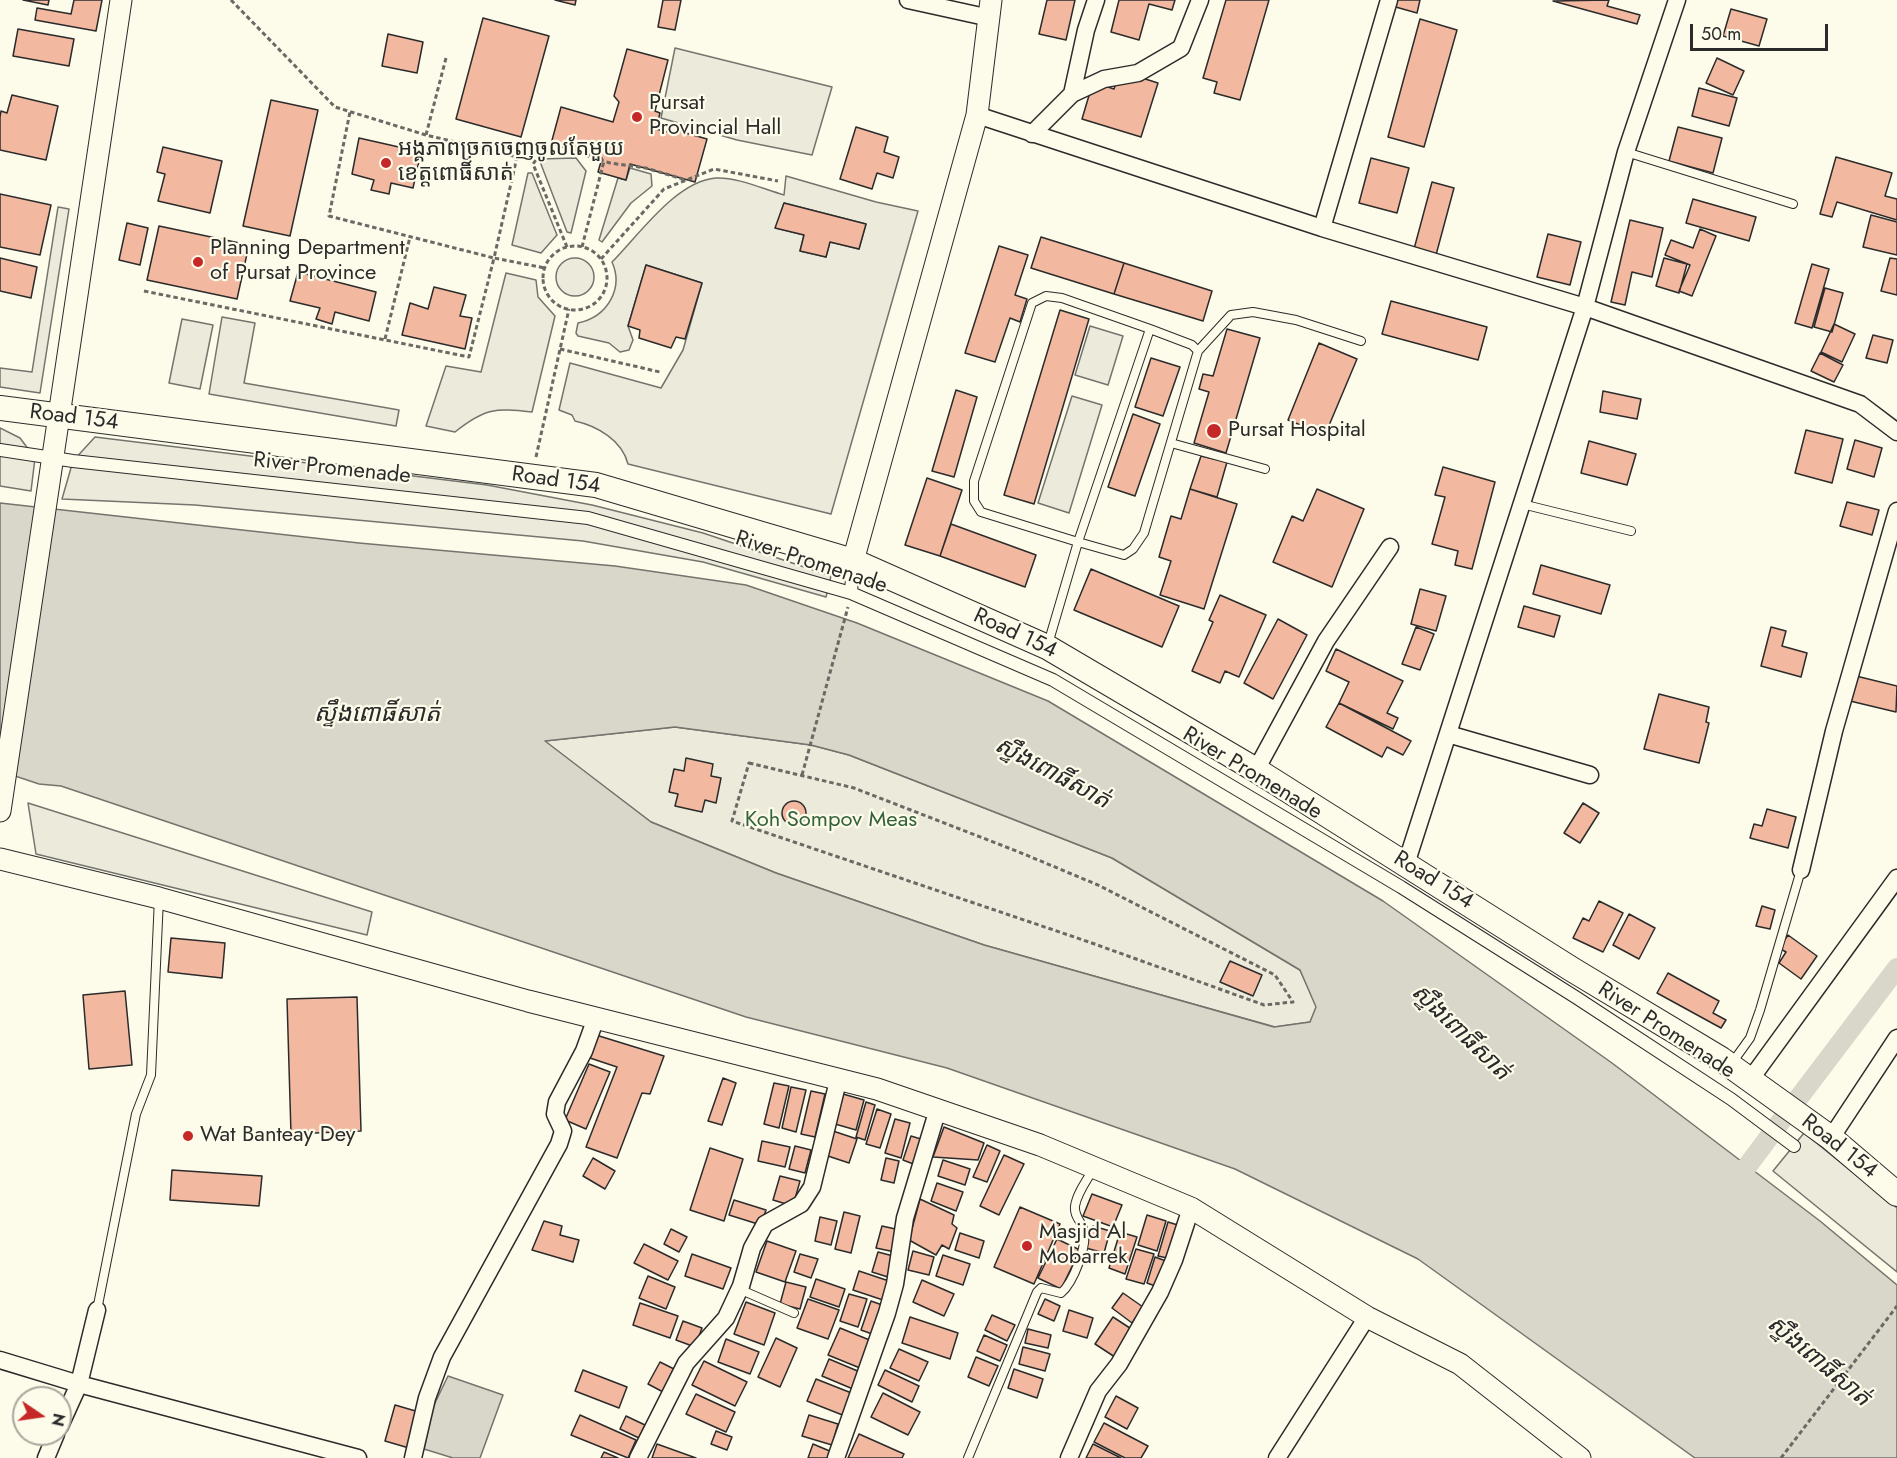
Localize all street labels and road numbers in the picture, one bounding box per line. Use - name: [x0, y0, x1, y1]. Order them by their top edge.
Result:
- street label: Road 154: [28, 399, 120, 437]
- street label: River Promenade: [252, 448, 412, 490]
- street label: Road 154: [510, 462, 602, 500]
- street label: River Promenade: [732, 526, 890, 600]
- street label: Road 154: [969, 603, 1061, 665]
- street label: River Promenade: [1177, 722, 1327, 826]
- street label: Road 154: [1388, 846, 1478, 916]
- street label: River Promenade: [1592, 977, 1740, 1085]
- street label: Road 154: [1796, 1109, 1882, 1185]

